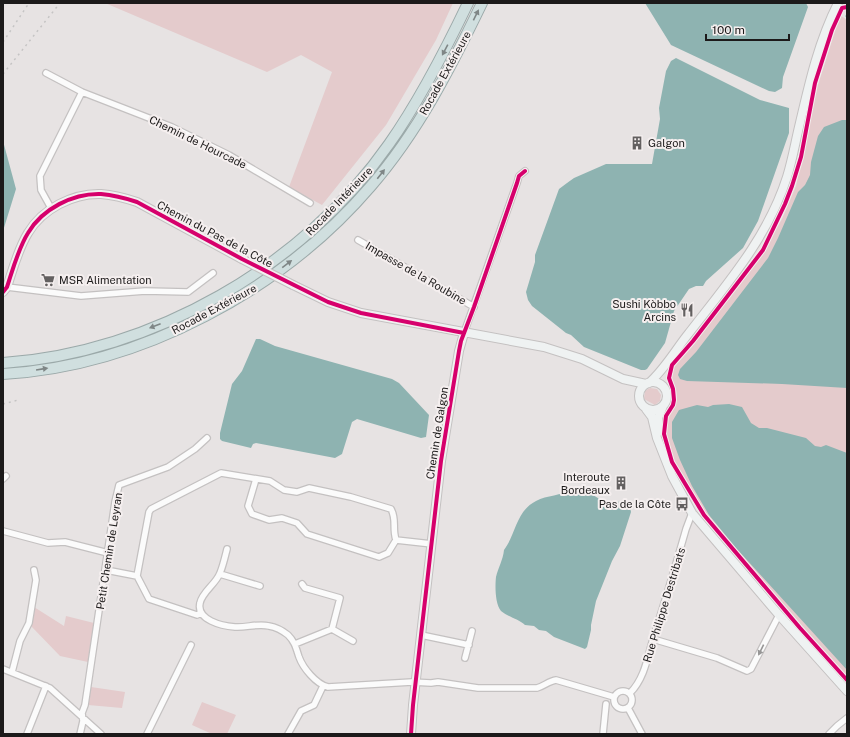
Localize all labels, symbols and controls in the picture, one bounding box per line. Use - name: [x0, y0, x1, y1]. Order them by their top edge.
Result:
- one-way arrow: [473, 10, 479, 21]
- scale bar: [706, 16, 789, 42]
- text: 100 m: [712, 23, 745, 37]
- street label: Rocade Extérieure: [417, 29, 473, 117]
- one-way arrow: [442, 45, 448, 56]
- street label: Chemin de Hourcade: [147, 113, 249, 171]
- building icon: Galgon: [629, 135, 645, 151]
- place label: Galgon: [648, 137, 685, 149]
- street label: Rocade Intérieure: [303, 164, 375, 238]
- one-way arrow: [376, 169, 385, 180]
- street label: Chemin du Pas de la Côte: [155, 198, 275, 270]
- street label: Impasse de la Roubine: [364, 239, 468, 307]
- one-way arrow: [282, 260, 293, 268]
- supermarket icon: MSR Alimentation: [40, 272, 56, 288]
- place label: MSR Alimentation: [59, 274, 152, 286]
- street label: Rocade Extérieure: [170, 282, 258, 336]
- place label: Sushi Kòbbo Arcins: [612, 298, 676, 323]
- restaurant icon: Sushi Kòbbo Arcins: [679, 302, 695, 318]
- one-way arrow: [148, 324, 160, 330]
- one-way arrow: [36, 366, 48, 372]
- street label: Chemin de Galgon: [424, 386, 450, 480]
- place label: Interoute Bordeaux: [561, 471, 610, 496]
- building icon: Interoute Bordeaux: [613, 475, 629, 491]
- street label: Petit Chemin de Leyran: [94, 492, 124, 610]
- bus stop icon: Pas de la Côte: [674, 496, 690, 512]
- place label: Pas de la Côte: [599, 498, 671, 510]
- street label: Rue Philippe Destribats: [641, 546, 687, 664]
- one-way arrow: [758, 644, 764, 656]

